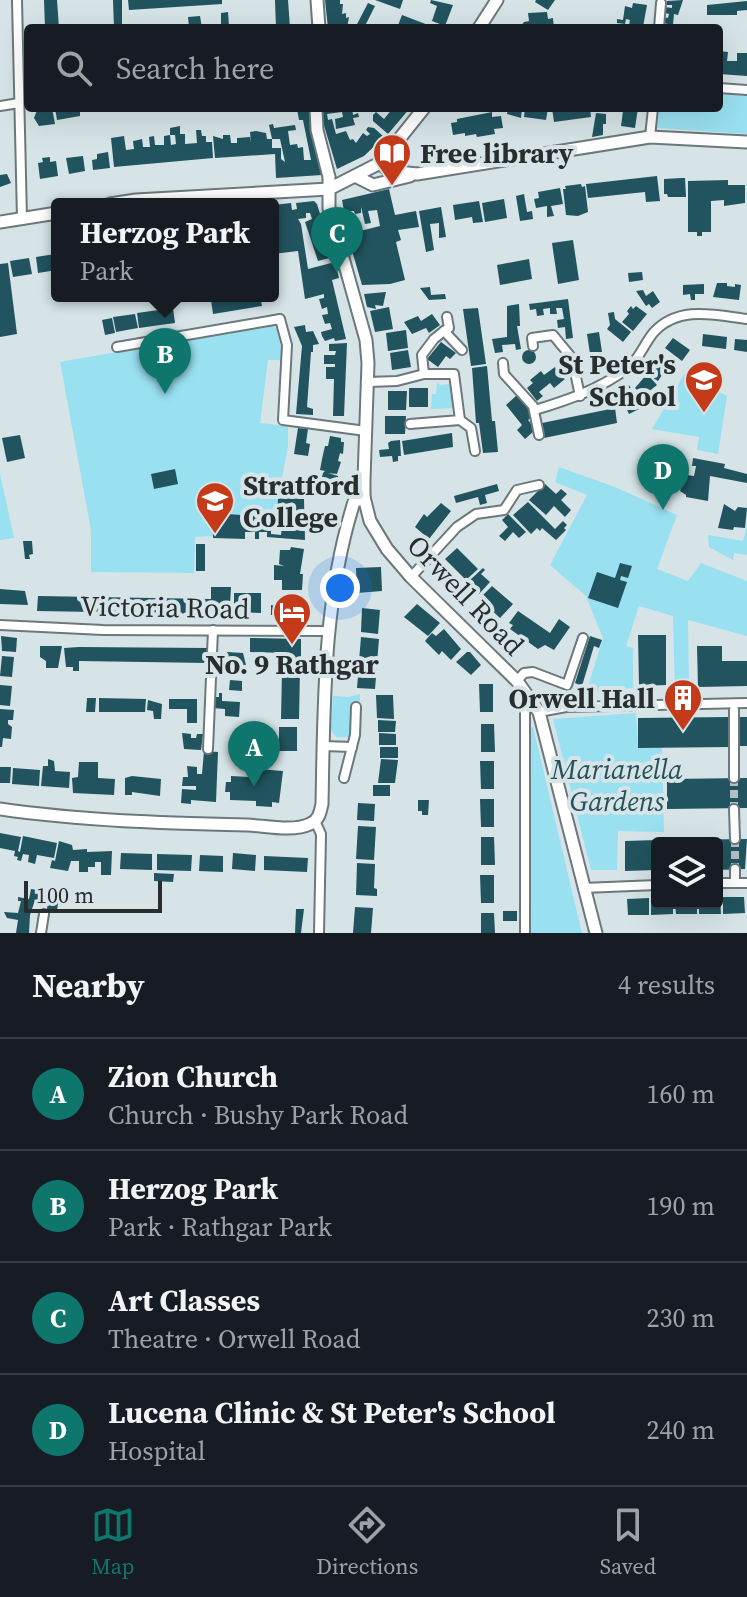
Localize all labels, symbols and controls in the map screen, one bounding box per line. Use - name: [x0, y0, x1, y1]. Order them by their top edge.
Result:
- search box: [24, 24, 723, 112]
- icon: search: [52, 46, 96, 90]
- text: Search here: [116, 48, 274, 89]
- library icon: Free library: [371, 132, 413, 187]
- place label: Free library: [420, 134, 574, 172]
- popup: [51, 198, 279, 302]
- pin: C: [311, 207, 363, 273]
- text: Herzog Park: [80, 212, 250, 253]
- text: Park: [80, 253, 133, 289]
- pin: B: [139, 328, 191, 394]
- place label: St Peter's School: [558, 345, 676, 415]
- school or university icon: St Peter's School: [683, 359, 725, 414]
- pin: D: [637, 444, 689, 510]
- place label: Stratford College: [243, 466, 360, 536]
- school or university icon: Stratford College: [194, 480, 236, 535]
- street label: Orwell Road: [399, 527, 533, 663]
- your location: [320, 568, 360, 608]
- street label: Victoria Road: [80, 587, 250, 627]
- hotel icon: No. 9 Rathgar: [271, 591, 313, 646]
- place label: No. 9 Rathgar: [205, 645, 379, 683]
- building icon: Orwell Hall: [662, 677, 704, 732]
- place label: Orwell Hall: [509, 679, 655, 717]
- pin: A: [228, 721, 280, 787]
- park label: Marianella Gardens: [550, 750, 683, 820]
- map controls: [651, 837, 723, 909]
- button: layers: [651, 837, 723, 909]
- scale bar: [24, 877, 162, 913]
- text: 100 m: [36, 880, 94, 910]
- text: Nearby: [32, 962, 145, 1008]
- text: 4 results: [618, 967, 715, 1003]
- text: Zion Church: [108, 1056, 278, 1097]
- text: A: [49, 1076, 67, 1112]
- text: 160 m: [647, 1076, 715, 1112]
- text: Church · Bushy Park Road: [108, 1097, 408, 1133]
- text: Herzog Park: [108, 1168, 278, 1209]
- text: B: [50, 1188, 66, 1224]
- text: 190 m: [647, 1188, 715, 1224]
- text: Park · Rathgar Park: [108, 1209, 332, 1245]
- text: Art Classes: [108, 1280, 260, 1321]
- text: C: [50, 1300, 66, 1336]
- text: 230 m: [647, 1300, 715, 1336]
- text: Theatre · Orwell Road: [108, 1321, 360, 1357]
- text: Lucena Clinic & St Peter's School: [108, 1392, 556, 1433]
- text: D: [49, 1412, 67, 1448]
- text: 240 m: [647, 1412, 715, 1448]
- text: Hospital: [108, 1433, 206, 1469]
- tab: Map: [91, 1503, 135, 1581]
- tab: Directions: [316, 1503, 418, 1581]
- tab: Saved: [600, 1503, 656, 1581]

